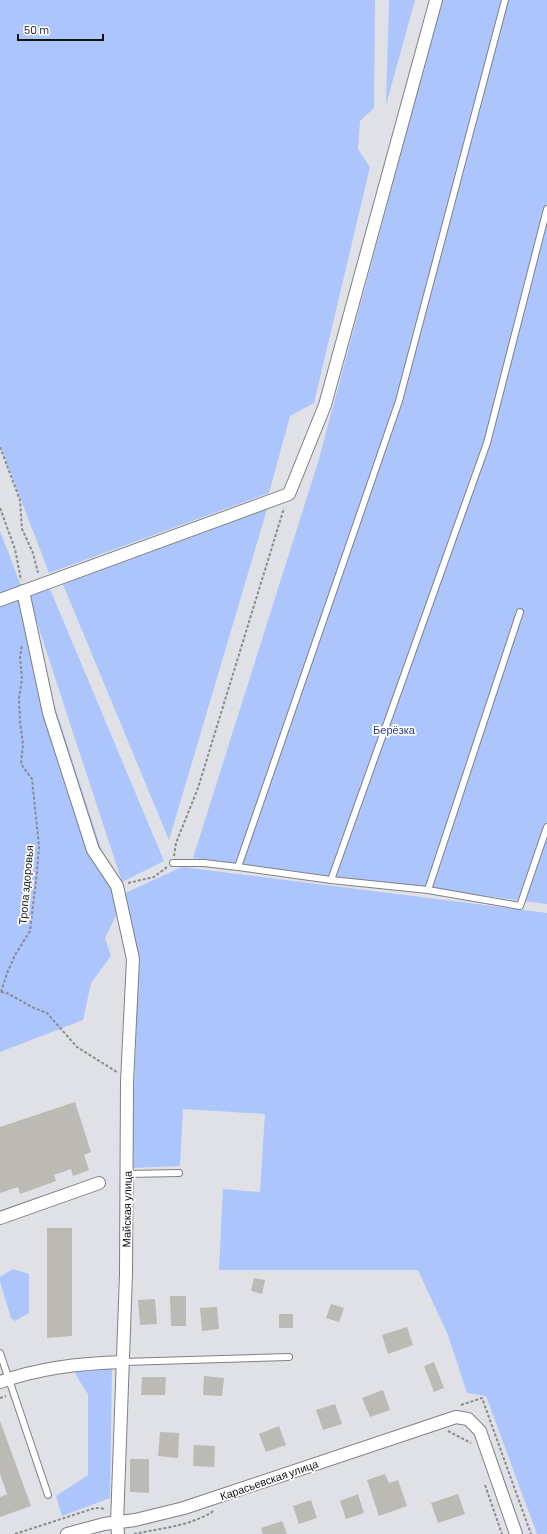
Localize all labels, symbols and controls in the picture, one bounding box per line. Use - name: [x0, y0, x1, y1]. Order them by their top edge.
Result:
- scale bar: [18, 16, 103, 42]
- text: 50 m: [24, 22, 49, 36]
- park label: Берёзка: [373, 723, 416, 736]
- street label: Тропа здоровья: [16, 845, 35, 925]
- street label: Майская улица: [119, 1170, 134, 1247]
- street label: Карасьевская улица: [218, 1456, 320, 1502]

